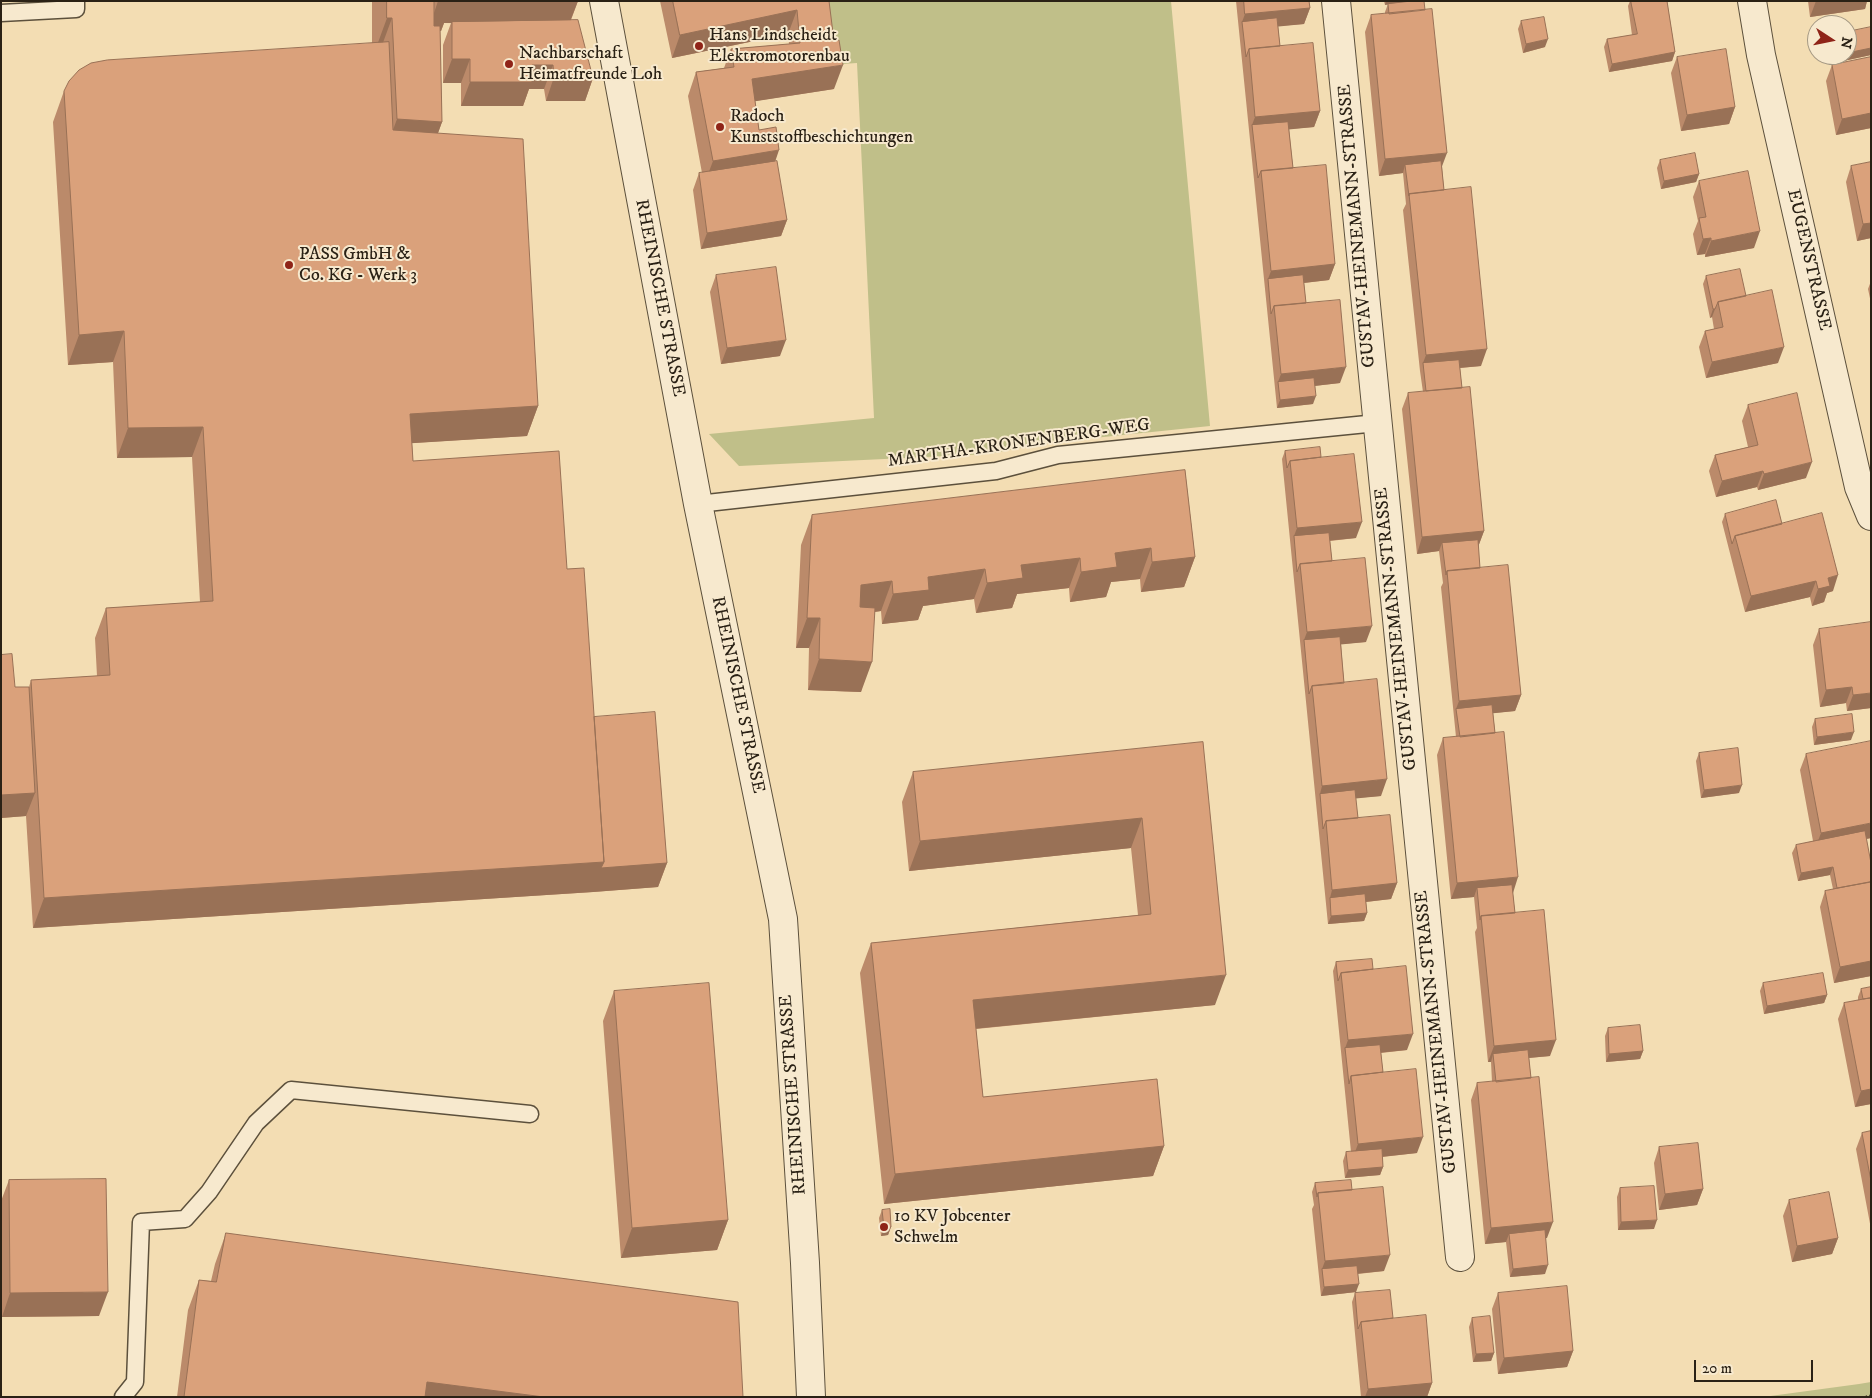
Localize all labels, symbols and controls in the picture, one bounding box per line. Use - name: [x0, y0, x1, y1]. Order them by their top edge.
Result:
- north arrow: [1807, 15, 1857, 65]
- place label: Hans Lindscheidt Elektromotorenbau: [709, 25, 850, 68]
- text: N: [1836, 35, 1856, 50]
- marker: Hans Lindscheidt Elektromotorenbau: [693, 40, 705, 52]
- place label: Nachbarschaft Heimatfreunde Loh: [519, 43, 662, 86]
- marker: Nachbarschaft Heimatfreunde Loh: [503, 58, 515, 70]
- street label: GUSTAV-HEINEMANN-STRASSE: [1335, 83, 1381, 369]
- place label: Radoch Kunststoffbeschichtungen: [730, 106, 913, 148]
- marker: Radoch Kunststoffbeschichtungen: [714, 121, 726, 133]
- street label: EUGENSTRASSE: [1781, 187, 1835, 333]
- street label: RHEINISCHE STRASSE: [629, 197, 689, 399]
- place label: PASS GmbH & Co. KG - Werk 3: [299, 244, 417, 286]
- marker: PASS GmbH & Co. KG - Werk 3: [283, 259, 295, 271]
- street label: MARTHA-KRONENBERG-WEG: [887, 415, 1151, 473]
- street label: GUSTAV-HEINEMANN-STRASSE: [1371, 486, 1423, 772]
- street label: RHEINISCHE STRASSE: [706, 595, 768, 795]
- street label: GUSTAV-HEINEMANN-STRASSE: [1411, 889, 1463, 1175]
- street label: RHEINISCHE STRASSE: [776, 994, 812, 1196]
- place label: 10 KV Jobcenter Schwelm: [894, 1206, 1010, 1248]
- marker: 10 KV Jobcenter Schwelm: [878, 1221, 890, 1233]
- scale bar: [1697, 1350, 1816, 1382]
- text: 20 m: [1702, 1359, 1732, 1378]

